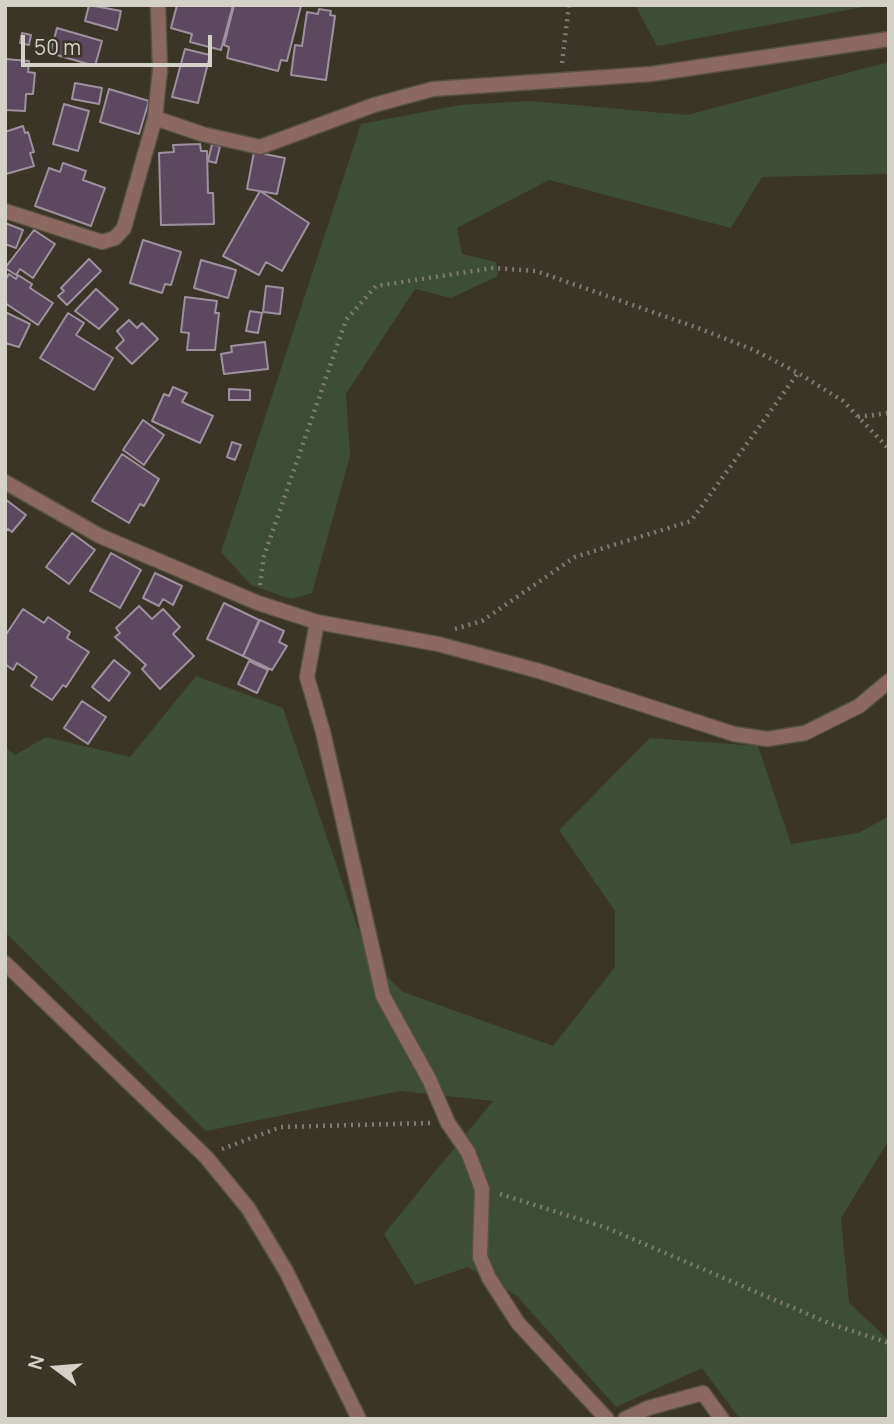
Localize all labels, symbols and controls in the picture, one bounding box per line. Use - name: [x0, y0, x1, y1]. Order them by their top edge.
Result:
- scale bar: [24, 21, 215, 65]
- text: 50 m: [34, 33, 81, 61]
- north arrow: [21, 1333, 91, 1403]
- text: N: [21, 1352, 50, 1372]

